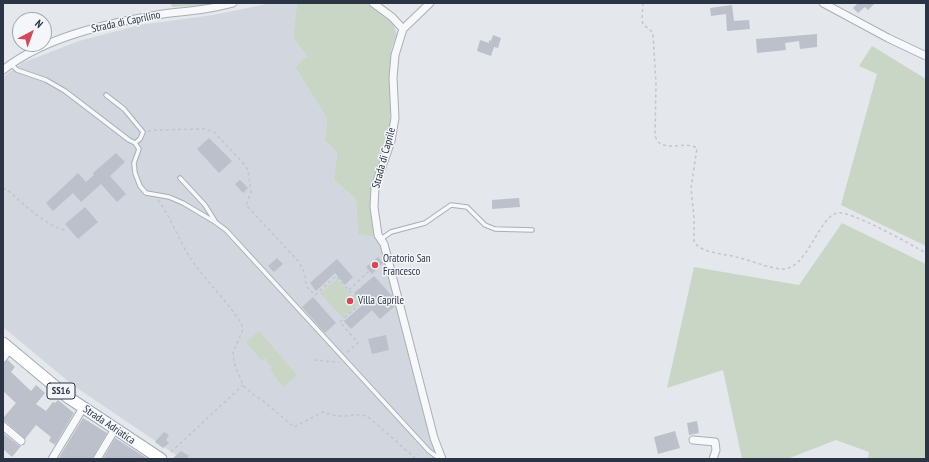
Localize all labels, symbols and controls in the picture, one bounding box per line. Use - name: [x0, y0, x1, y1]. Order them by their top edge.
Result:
- street label: Strada di Caprilino: [90, 8, 162, 36]
- north arrow: [12, 12, 52, 52]
- text: N: [32, 16, 46, 31]
- street label: Strada di Caprile: [370, 126, 398, 190]
- place label: Oratorio San Francesco: [383, 252, 431, 278]
- marker: Oratorio San Francesco: [370, 260, 380, 270]
- place label: Villa Caprile: [358, 294, 404, 308]
- marker: Villa Caprile: [345, 296, 355, 306]
- road number: SS16: [47, 383, 75, 399]
- street label: Strada Adriatica: [80, 403, 138, 447]

